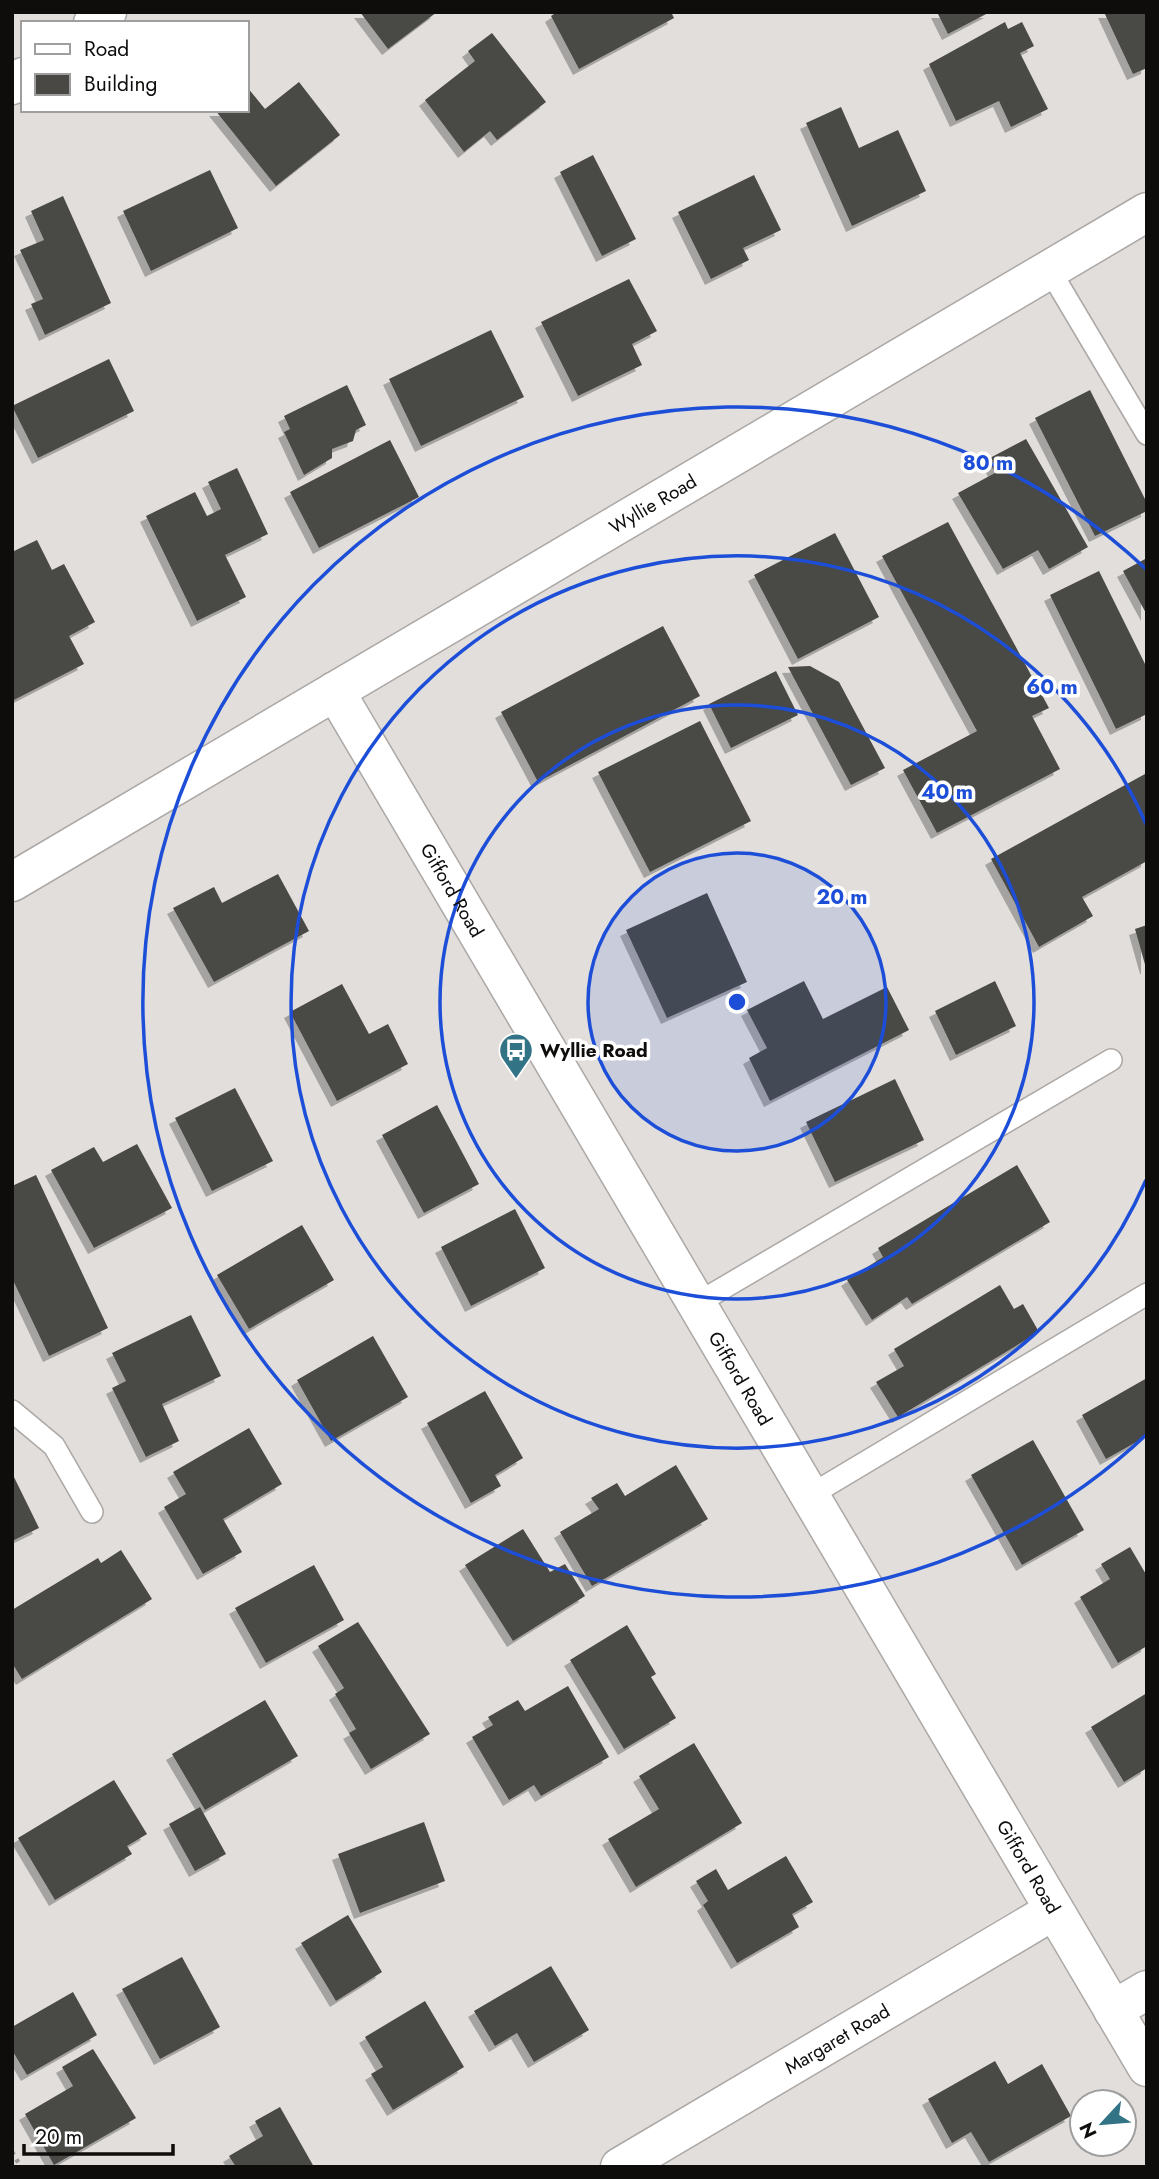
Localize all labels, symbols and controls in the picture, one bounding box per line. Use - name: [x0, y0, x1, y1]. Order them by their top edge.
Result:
- legend: [21, 21, 248, 112]
- text: Road: [84, 34, 129, 64]
- text: Building: [84, 69, 157, 99]
- text: 80 m: [963, 448, 1013, 478]
- street label: Wyllie Road: [604, 467, 701, 540]
- text: 60 m: [1026, 672, 1078, 702]
- text: 40 m: [921, 777, 973, 807]
- street label: Gifford Road: [414, 838, 491, 942]
- text: 20 m: [816, 882, 868, 912]
- centre of rings: [725, 990, 749, 1014]
- bus stop icon: Wyllie Road: [497, 1031, 535, 1080]
- place label: Wyllie Road: [540, 1037, 648, 1064]
- street label: Gifford Road: [702, 1326, 779, 1430]
- street label: Gifford Road: [990, 1814, 1067, 1919]
- street label: Margaret Road: [779, 1997, 895, 2080]
- north arrow: [1068, 2088, 1138, 2158]
- scale bar: [24, 2112, 173, 2156]
- text: N: [1073, 2118, 1104, 2143]
- text: 20 m: [35, 2122, 82, 2152]

